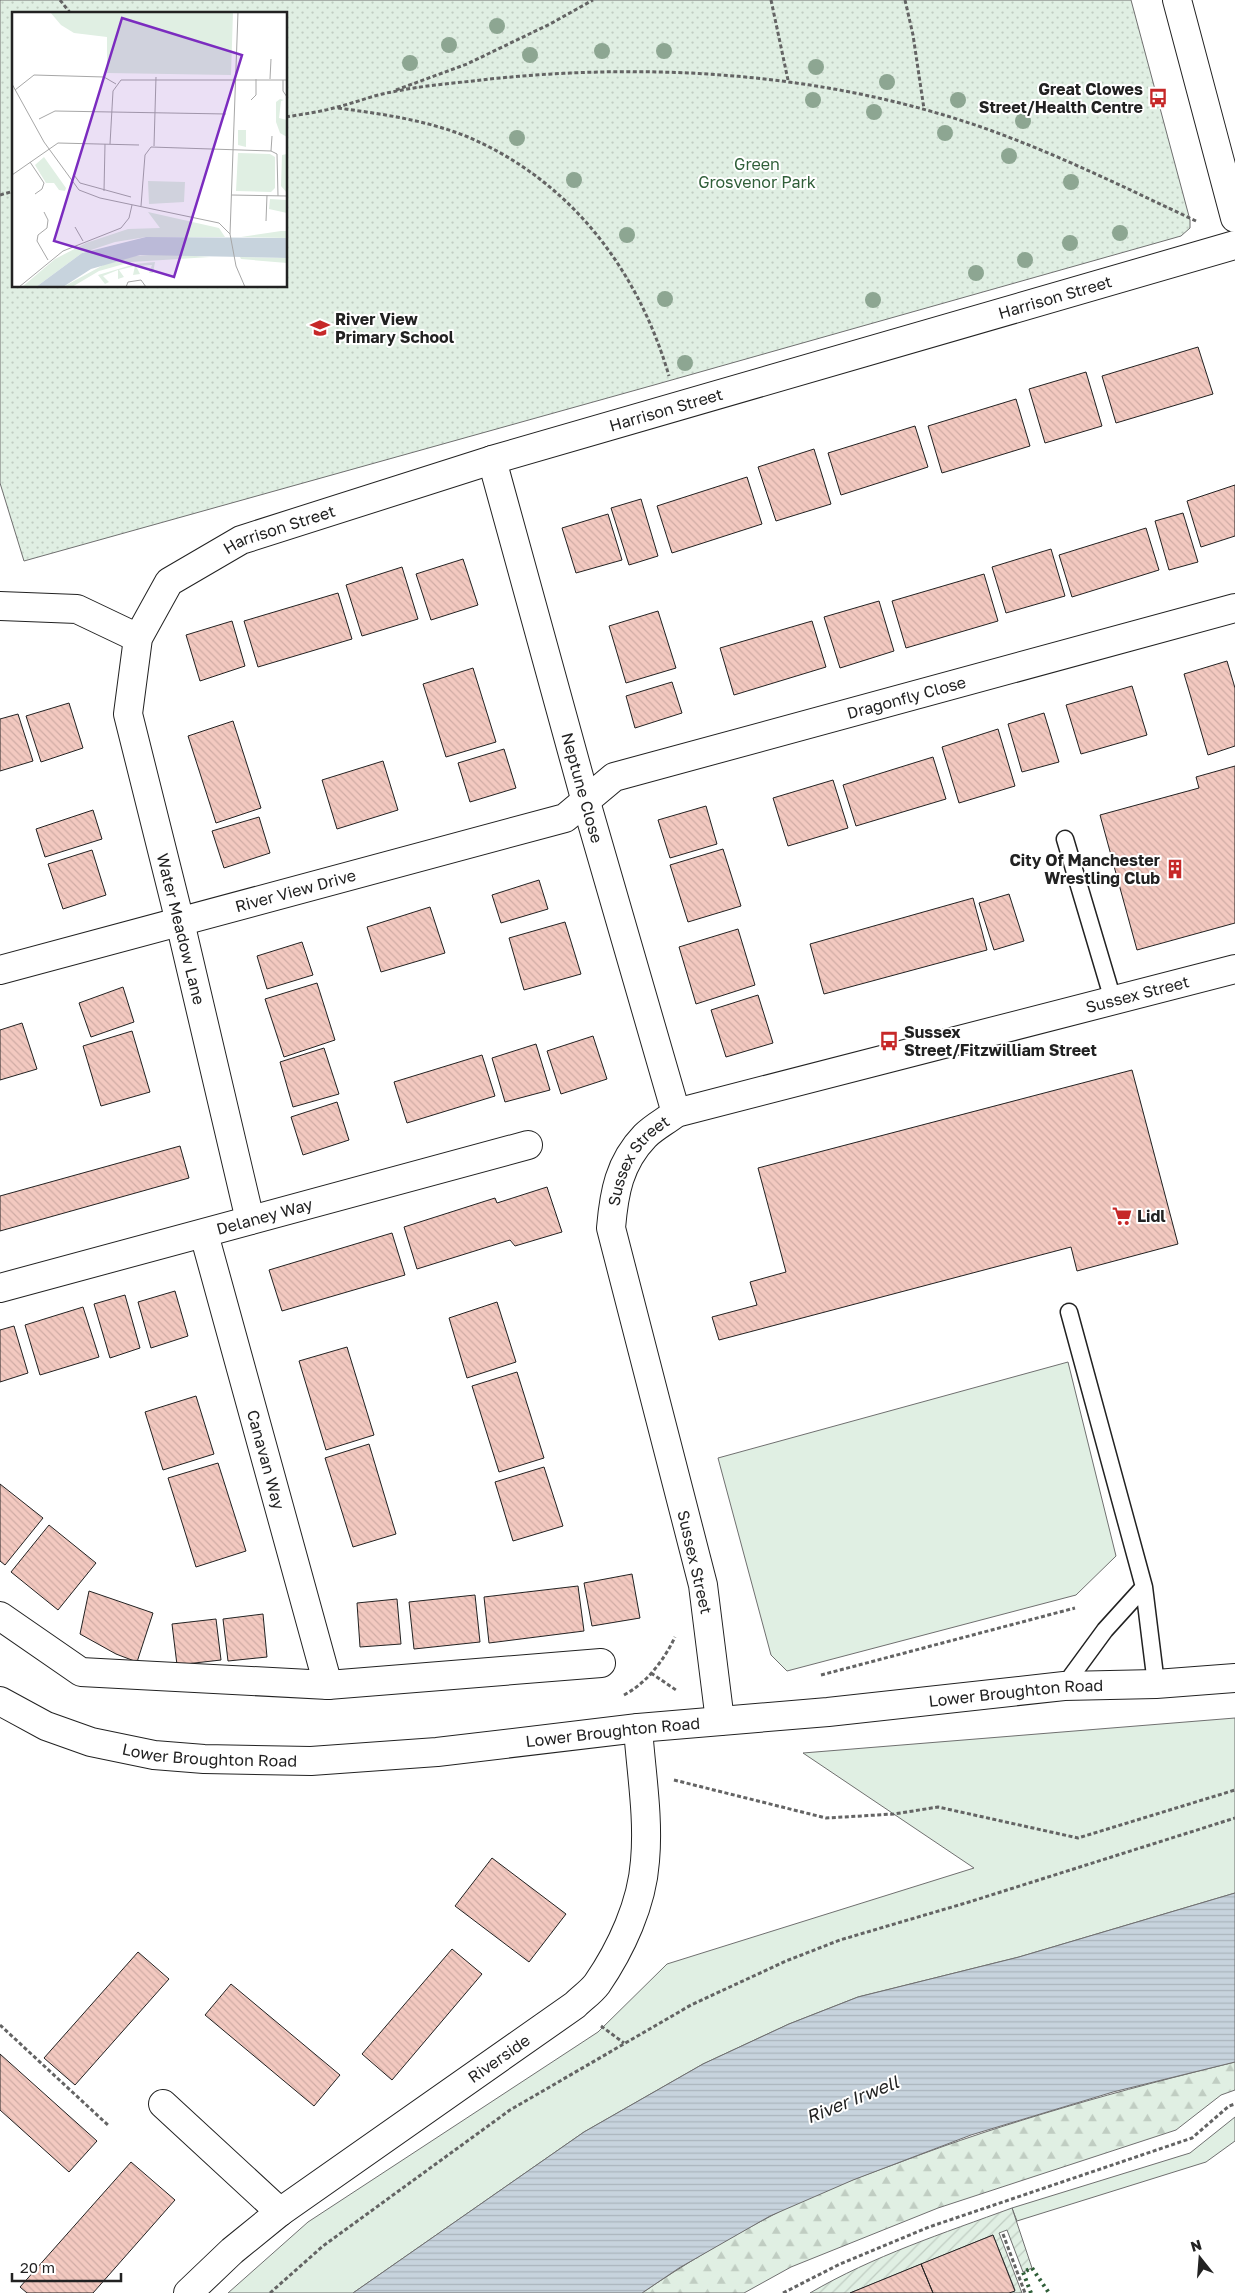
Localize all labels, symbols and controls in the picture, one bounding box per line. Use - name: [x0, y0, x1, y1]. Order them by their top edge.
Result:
- inset map: [12, 12, 288, 288]
- place label: Great Clowes Street/Health Centre: [979, 79, 1143, 117]
- bus stop icon: Great Clowes Street/Health Centre: [1147, 87, 1169, 109]
- park label: Green Grosvenor Park: [698, 154, 816, 192]
- street label: Harrison Street: [996, 271, 1114, 323]
- place label: River View Primary School: [335, 309, 455, 347]
- school or university icon: River View Primary School: [309, 317, 331, 339]
- street label: Harrison Street: [607, 384, 725, 436]
- street label: Harrison Street: [219, 501, 338, 558]
- street label: Dragonfly Close: [845, 672, 968, 723]
- street label: Neptune Close: [557, 730, 607, 845]
- place label: City Of Manchester Wrestling Club: [1009, 850, 1160, 888]
- street label: Water Meadow Lane: [153, 851, 209, 1007]
- building icon: City Of Manchester Wrestling Club: [1164, 858, 1186, 880]
- street label: River View Drive: [233, 865, 358, 916]
- street label: Sussex Street: [1083, 971, 1191, 1017]
- place label: Sussex Street/Fitzwilliam Street: [904, 1022, 1097, 1060]
- bus stop icon: Sussex Street/Fitzwilliam Street: [878, 1030, 900, 1052]
- street label: Sussex Street: [604, 1111, 673, 1208]
- street label: Delaney Way: [214, 1194, 315, 1239]
- supermarket icon: Lidl: [1111, 1205, 1133, 1227]
- place label: Lidl: [1137, 1206, 1166, 1226]
- street label: Canavan Way: [243, 1408, 289, 1512]
- street label: Sussex Street: [673, 1508, 717, 1616]
- street label: Lower Broughton Road: [927, 1675, 1104, 1711]
- street label: Lower Broughton Road: [524, 1713, 701, 1751]
- street label: Lower Broughton Road: [120, 1739, 297, 1771]
- street label: Riverside: [464, 2030, 534, 2087]
- water label: River Irwell: [802, 2070, 903, 2128]
- north arrow: [1175, 2233, 1225, 2283]
- text: N: [1188, 2235, 1204, 2255]
- scale bar: [12, 2250, 121, 2282]
- text: 20 m: [20, 2258, 55, 2276]

